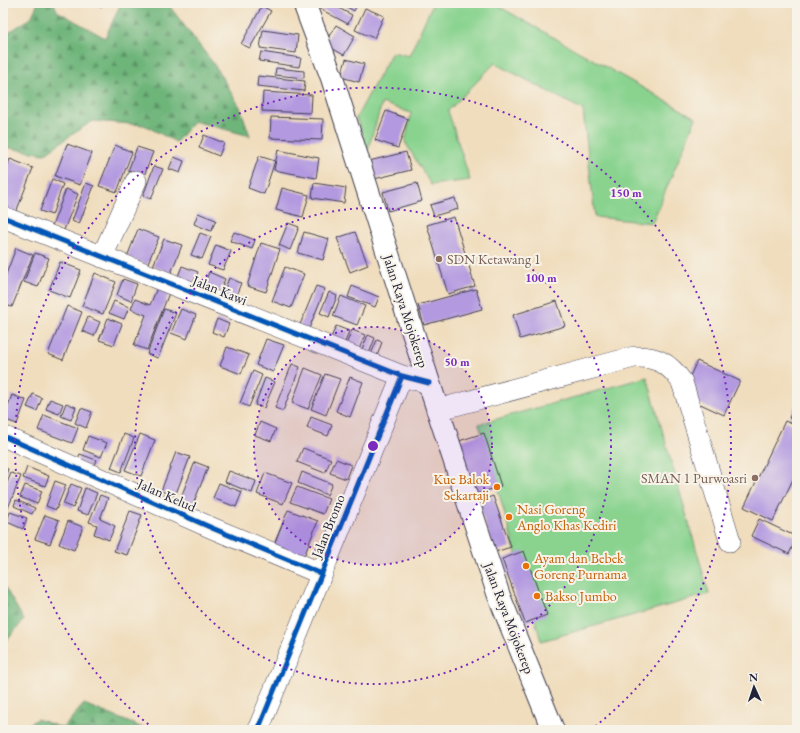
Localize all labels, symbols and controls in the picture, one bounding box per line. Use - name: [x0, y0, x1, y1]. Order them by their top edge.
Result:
- text: 150 m: [610, 185, 642, 201]
- place label: SDN Ketawang 1: [447, 250, 541, 268]
- street label: Jalan Raya Mojokerep: [379, 251, 433, 370]
- marker: SDN Ketawang 1: [434, 254, 444, 264]
- text: 100 m: [525, 270, 557, 286]
- street label: Jalan Kawi: [189, 271, 250, 309]
- text: 50 m: [444, 354, 470, 370]
- centre of rings: [366, 439, 380, 453]
- place label: SMAN 1 Purwoasri: [641, 469, 748, 487]
- place label: Kue Balok Sekartaji: [433, 470, 490, 504]
- marker: SMAN 1 Purwoasri: [750, 473, 760, 483]
- street label: Jalan Kelud: [134, 474, 200, 516]
- marker: Kue Balok Sekartaji: [492, 482, 502, 492]
- street label: Jalan Bromo: [307, 491, 349, 561]
- place label: Nasi Goreng Anglo Khas Kediri: [516, 500, 617, 534]
- marker: Nasi Goreng Anglo Khas Kediri: [504, 512, 514, 522]
- place label: Ayam dan Bebek Goreng Purnama: [533, 549, 627, 583]
- street label: Jalan Raya Mojokerep: [479, 559, 539, 676]
- marker: Ayam dan Bebek Goreng Purnama: [521, 561, 531, 571]
- place label: Bakso Jumbo: [545, 587, 617, 605]
- marker: Bakso Jumbo: [532, 591, 542, 601]
- north arrow: [734, 667, 774, 707]
- text: N: [749, 670, 758, 684]

